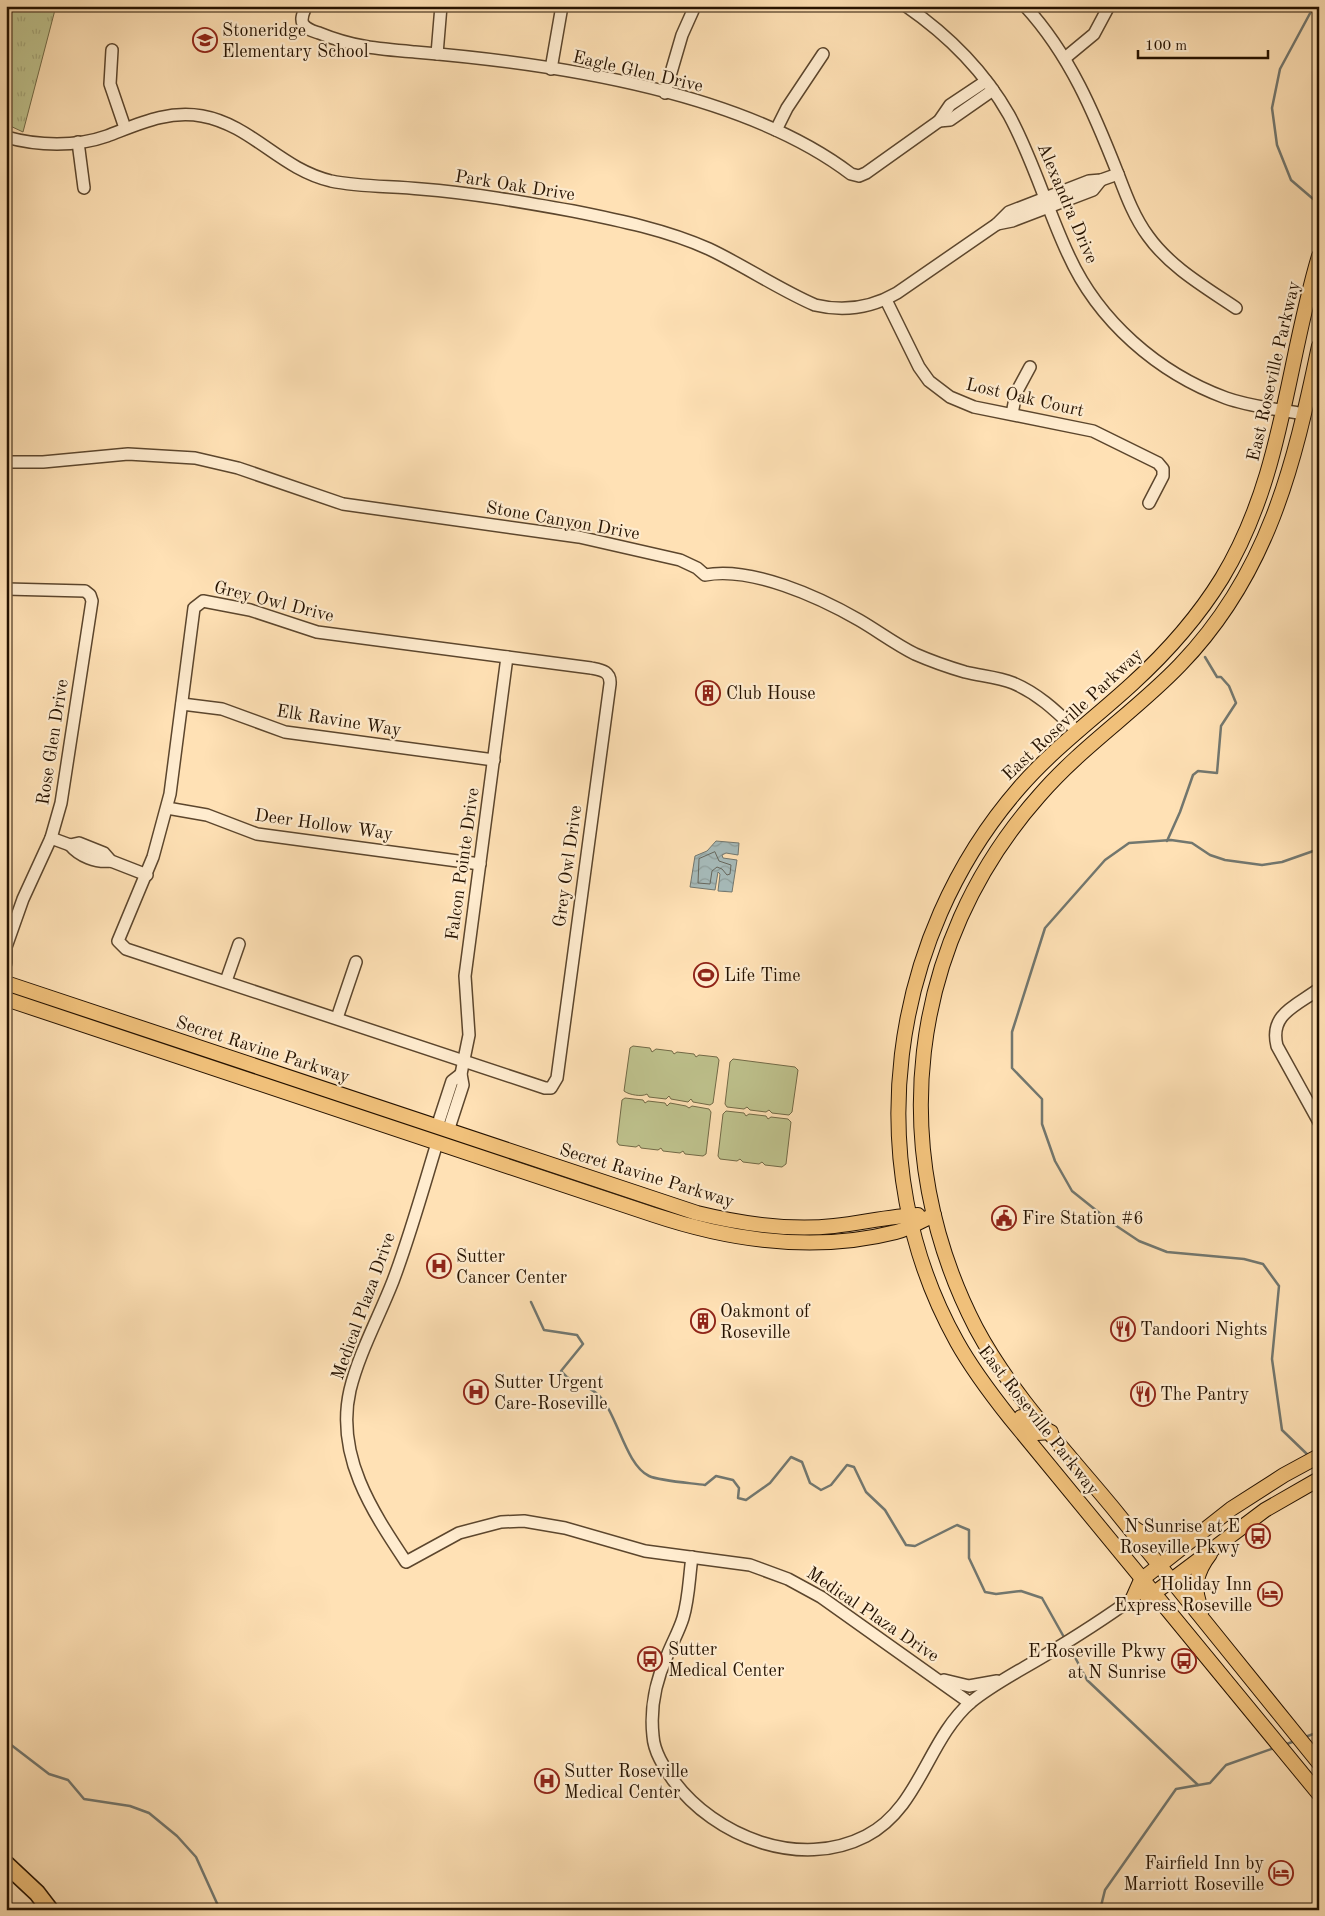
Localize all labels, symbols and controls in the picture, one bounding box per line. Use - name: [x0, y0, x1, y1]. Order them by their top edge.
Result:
- place label: Stoneridge Elementary School: [222, 22, 369, 61]
- school or university icon: Stoneridge Elementary School: [192, 27, 218, 53]
- scale bar: [1138, 28, 1268, 60]
- text: 100 m: [1145, 39, 1187, 54]
- street label: Eagle Glen Drive: [571, 48, 705, 96]
- street label: Alexandra Drive: [1034, 141, 1101, 266]
- street label: Park Oak Drive: [454, 168, 576, 204]
- street label: East Roseville Parkway: [1244, 279, 1304, 463]
- street label: Lost Oak Court: [964, 376, 1085, 420]
- street label: Stone Canyon Drive: [485, 499, 641, 543]
- street label: Grey Owl Drive: [212, 578, 336, 626]
- street label: East Roseville Parkway: [999, 645, 1147, 784]
- street label: Rose Glen Drive: [34, 678, 72, 806]
- building icon: Club House: [695, 680, 721, 706]
- place label: Club House: [726, 685, 816, 703]
- street label: Elk Ravine Way: [275, 702, 403, 740]
- street label: Falcon Pointe Drive: [443, 787, 483, 942]
- street label: Grey Owl Drive: [551, 804, 585, 928]
- street label: Deer Hollow Way: [254, 806, 395, 844]
- sports icon: Life Time: [693, 962, 719, 988]
- place label: Life Time: [724, 967, 800, 985]
- street label: Secret Ravine Parkway: [174, 1013, 352, 1087]
- street label: Secret Ravine Parkway: [557, 1141, 737, 1211]
- public building icon: Fire Station #6: [991, 1205, 1017, 1231]
- place label: Fire Station #6: [1022, 1210, 1144, 1228]
- street label: Medical Plaza Drive: [329, 1230, 399, 1382]
- place label: Sutter Cancer Center: [456, 1248, 568, 1287]
- hospital icon: Sutter Cancer Center: [426, 1253, 452, 1279]
- place label: Oakmont of Roseville: [720, 1303, 811, 1342]
- building icon: Oakmont of Roseville: [690, 1308, 716, 1334]
- restaurant icon: Tandoori Nights: [1110, 1316, 1136, 1342]
- place label: Tandoori Nights: [1140, 1321, 1268, 1339]
- street label: East Roseville Parkway: [974, 1342, 1102, 1499]
- place label: Sutter Urgent Care-Roseville: [494, 1374, 608, 1413]
- hospital icon: Sutter Urgent Care-Roseville: [463, 1379, 489, 1405]
- restaurant icon: The Pantry: [1130, 1381, 1156, 1407]
- place label: The Pantry: [1160, 1386, 1250, 1404]
- place label: N Sunrise at E Roseville Pkwy: [1120, 1518, 1240, 1557]
- bus stop icon: N Sunrise at E Roseville Pkwy: [1245, 1523, 1271, 1549]
- street label: Medical Plaza Drive: [803, 1564, 942, 1666]
- place label: Holiday Inn Express Roseville: [1114, 1576, 1252, 1615]
- hotel icon: Holiday Inn Express Roseville: [1257, 1581, 1283, 1607]
- place label: Sutter Medical Center: [668, 1641, 785, 1680]
- place label: E Roseville Pkwy at N Sunrise: [1028, 1643, 1166, 1682]
- bus stop icon: Sutter Medical Center: [637, 1646, 663, 1672]
- bus stop icon: E Roseville Pkwy at N Sunrise: [1171, 1648, 1197, 1674]
- place label: Sutter Roseville Medical Center: [564, 1763, 688, 1802]
- hospital icon: Sutter Roseville Medical Center: [534, 1768, 560, 1794]
- place label: Fairfield Inn by Marriott Roseville: [1124, 1855, 1264, 1894]
- hotel icon: Fairfield Inn by Marriott Roseville: [1268, 1860, 1294, 1886]

